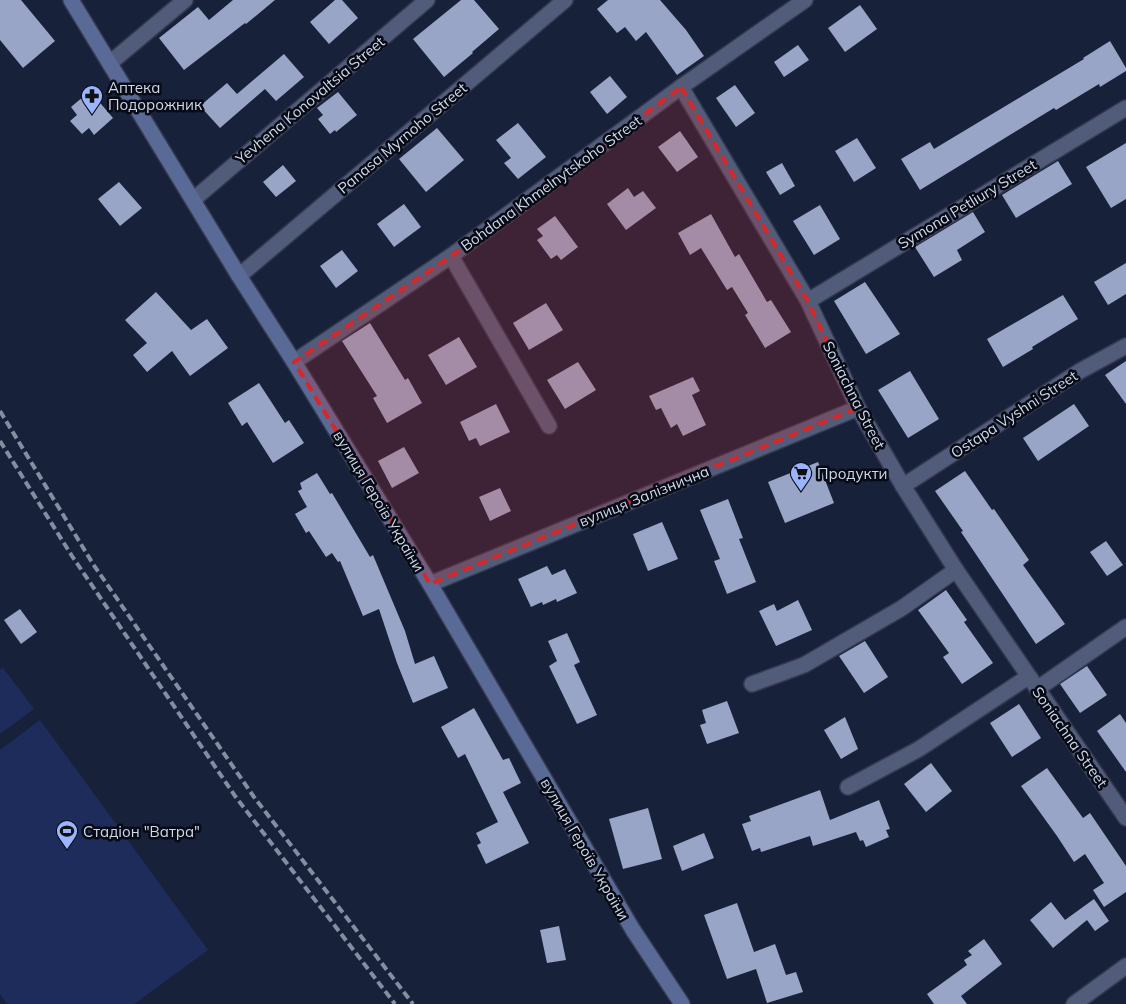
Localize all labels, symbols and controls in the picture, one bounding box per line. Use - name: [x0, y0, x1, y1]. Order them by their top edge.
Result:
- street label: Yevhena Konovaltsia Street: [231, 32, 388, 169]
- place label: Аптека Подорожник: [108, 78, 203, 114]
- street label: Panasa Myrnoho Street: [333, 78, 471, 198]
- pharmacy icon: Аптека Подорожник: [80, 84, 104, 115]
- street label: Bohdana Khmelnytskoho Street: [457, 111, 645, 255]
- street label: Symona Petliury Street: [894, 155, 1040, 253]
- street label: Soniachna Street: [819, 338, 889, 452]
- street label: Ostapa Vyshni Street: [947, 366, 1081, 462]
- street label: вулиця Героїв України: [329, 427, 429, 575]
- street label: вулиця Залізнична: [576, 461, 712, 531]
- supermarket icon: Продукти: [789, 461, 813, 492]
- place label: Продукти: [817, 464, 887, 483]
- street label: Soniachna Street: [1028, 683, 1112, 791]
- street label: вулиця Героїв України: [537, 775, 633, 923]
- sports icon: Стадіон "Ватра": [55, 819, 79, 850]
- place label: Стадіон "Ватра": [83, 822, 200, 841]

